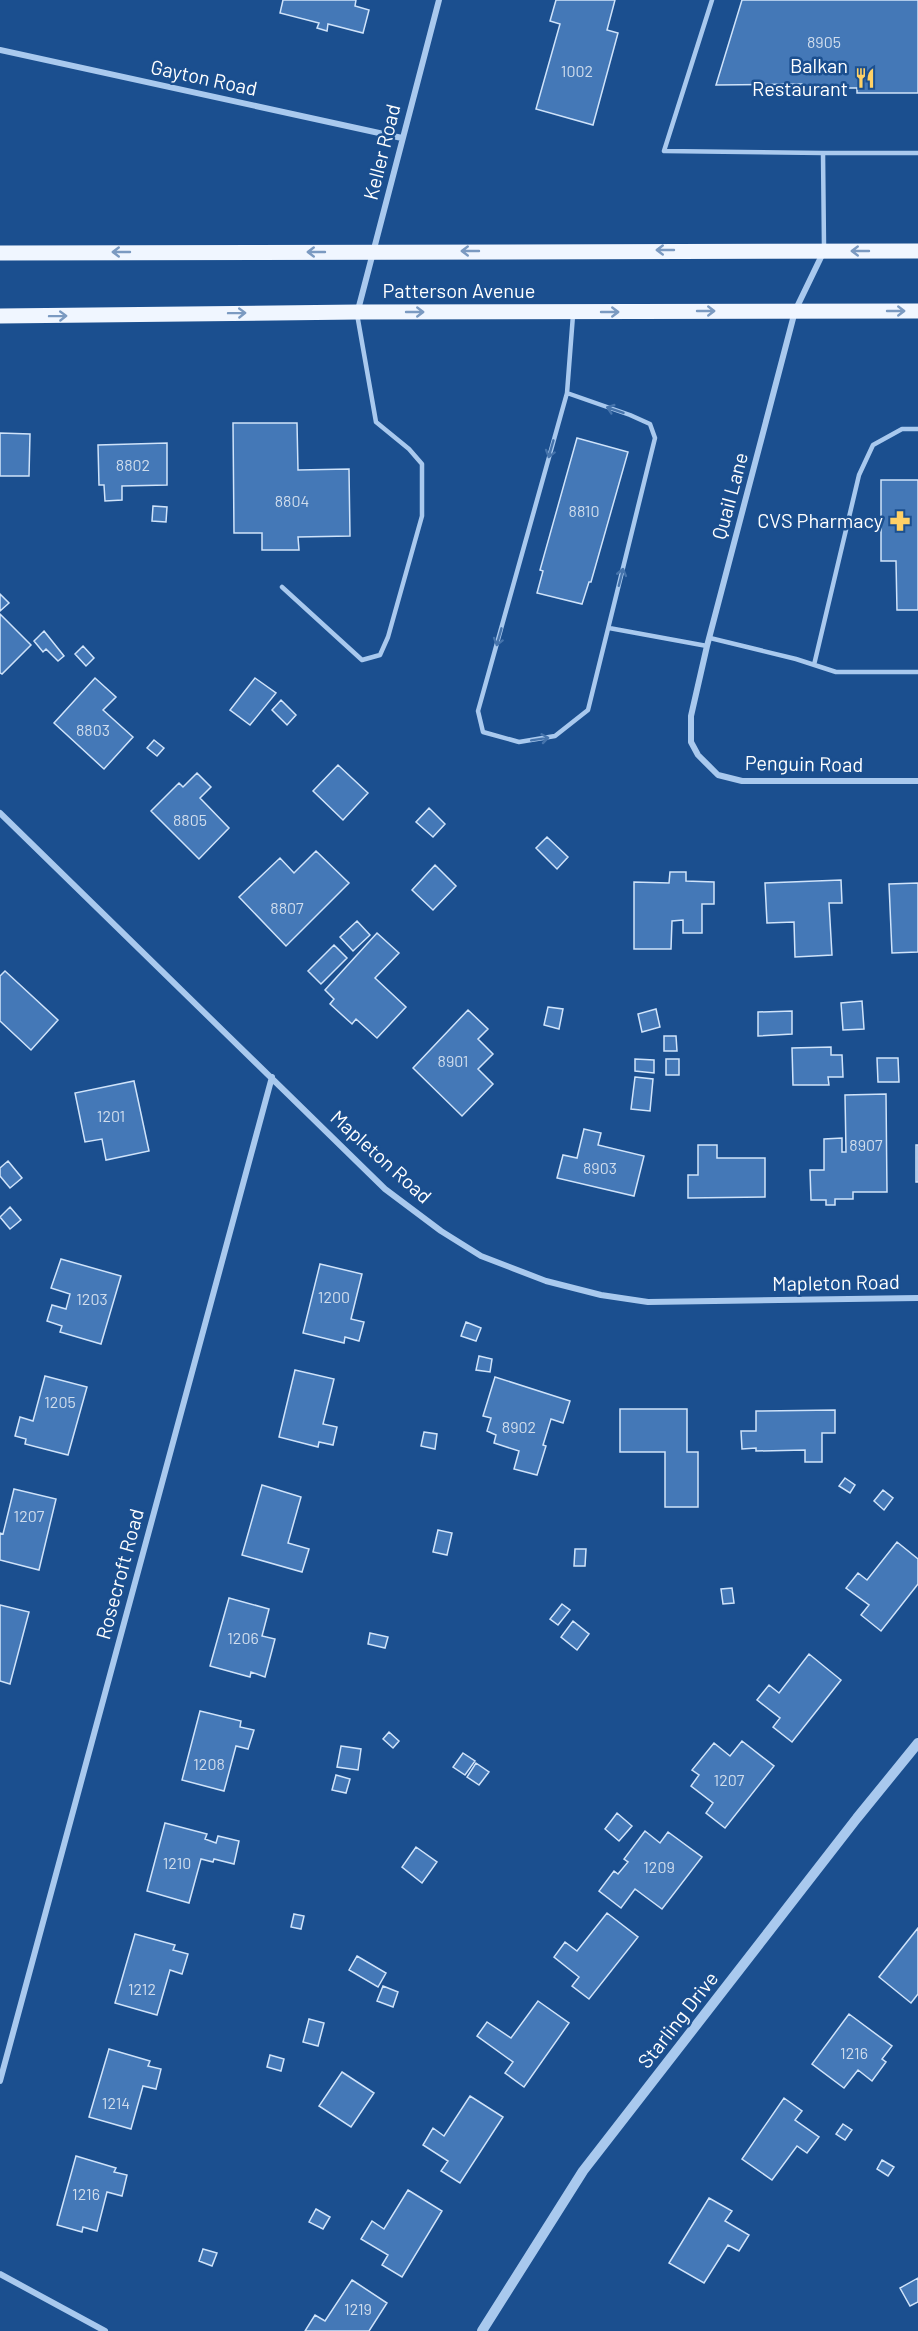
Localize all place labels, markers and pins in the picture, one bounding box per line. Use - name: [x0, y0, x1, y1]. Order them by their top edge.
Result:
- place label: Balkan Restaurant: [752, 53, 848, 100]
- restaurant icon: Balkan Restaurant: [853, 66, 877, 90]
- place label: CVS Pharmacy: [757, 508, 883, 532]
- pharmacy icon: CVS Pharmacy: [888, 509, 912, 533]

